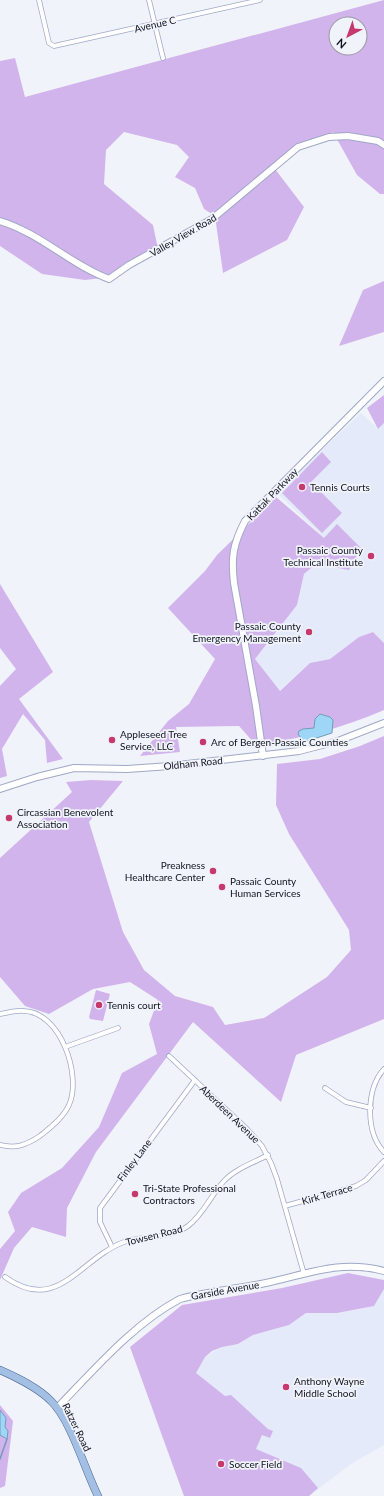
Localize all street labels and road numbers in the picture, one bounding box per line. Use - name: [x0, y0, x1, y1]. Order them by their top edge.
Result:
- street label: Avenue C: [133, 13, 177, 35]
- street label: Valley View Road: [148, 211, 218, 259]
- street label: Kattak Parkway: [244, 465, 301, 523]
- street label: Oldham Road: [163, 754, 223, 772]
- street label: Aberdeen Avenue: [198, 1083, 262, 1145]
- street label: Finley Lane: [114, 1137, 154, 1183]
- street label: Kirk Terrace: [300, 1181, 354, 1207]
- street label: Towsen Road: [124, 1222, 184, 1248]
- street label: Garside Avenue: [190, 1278, 260, 1302]
- street label: Ratzer Road: [60, 1401, 94, 1453]

